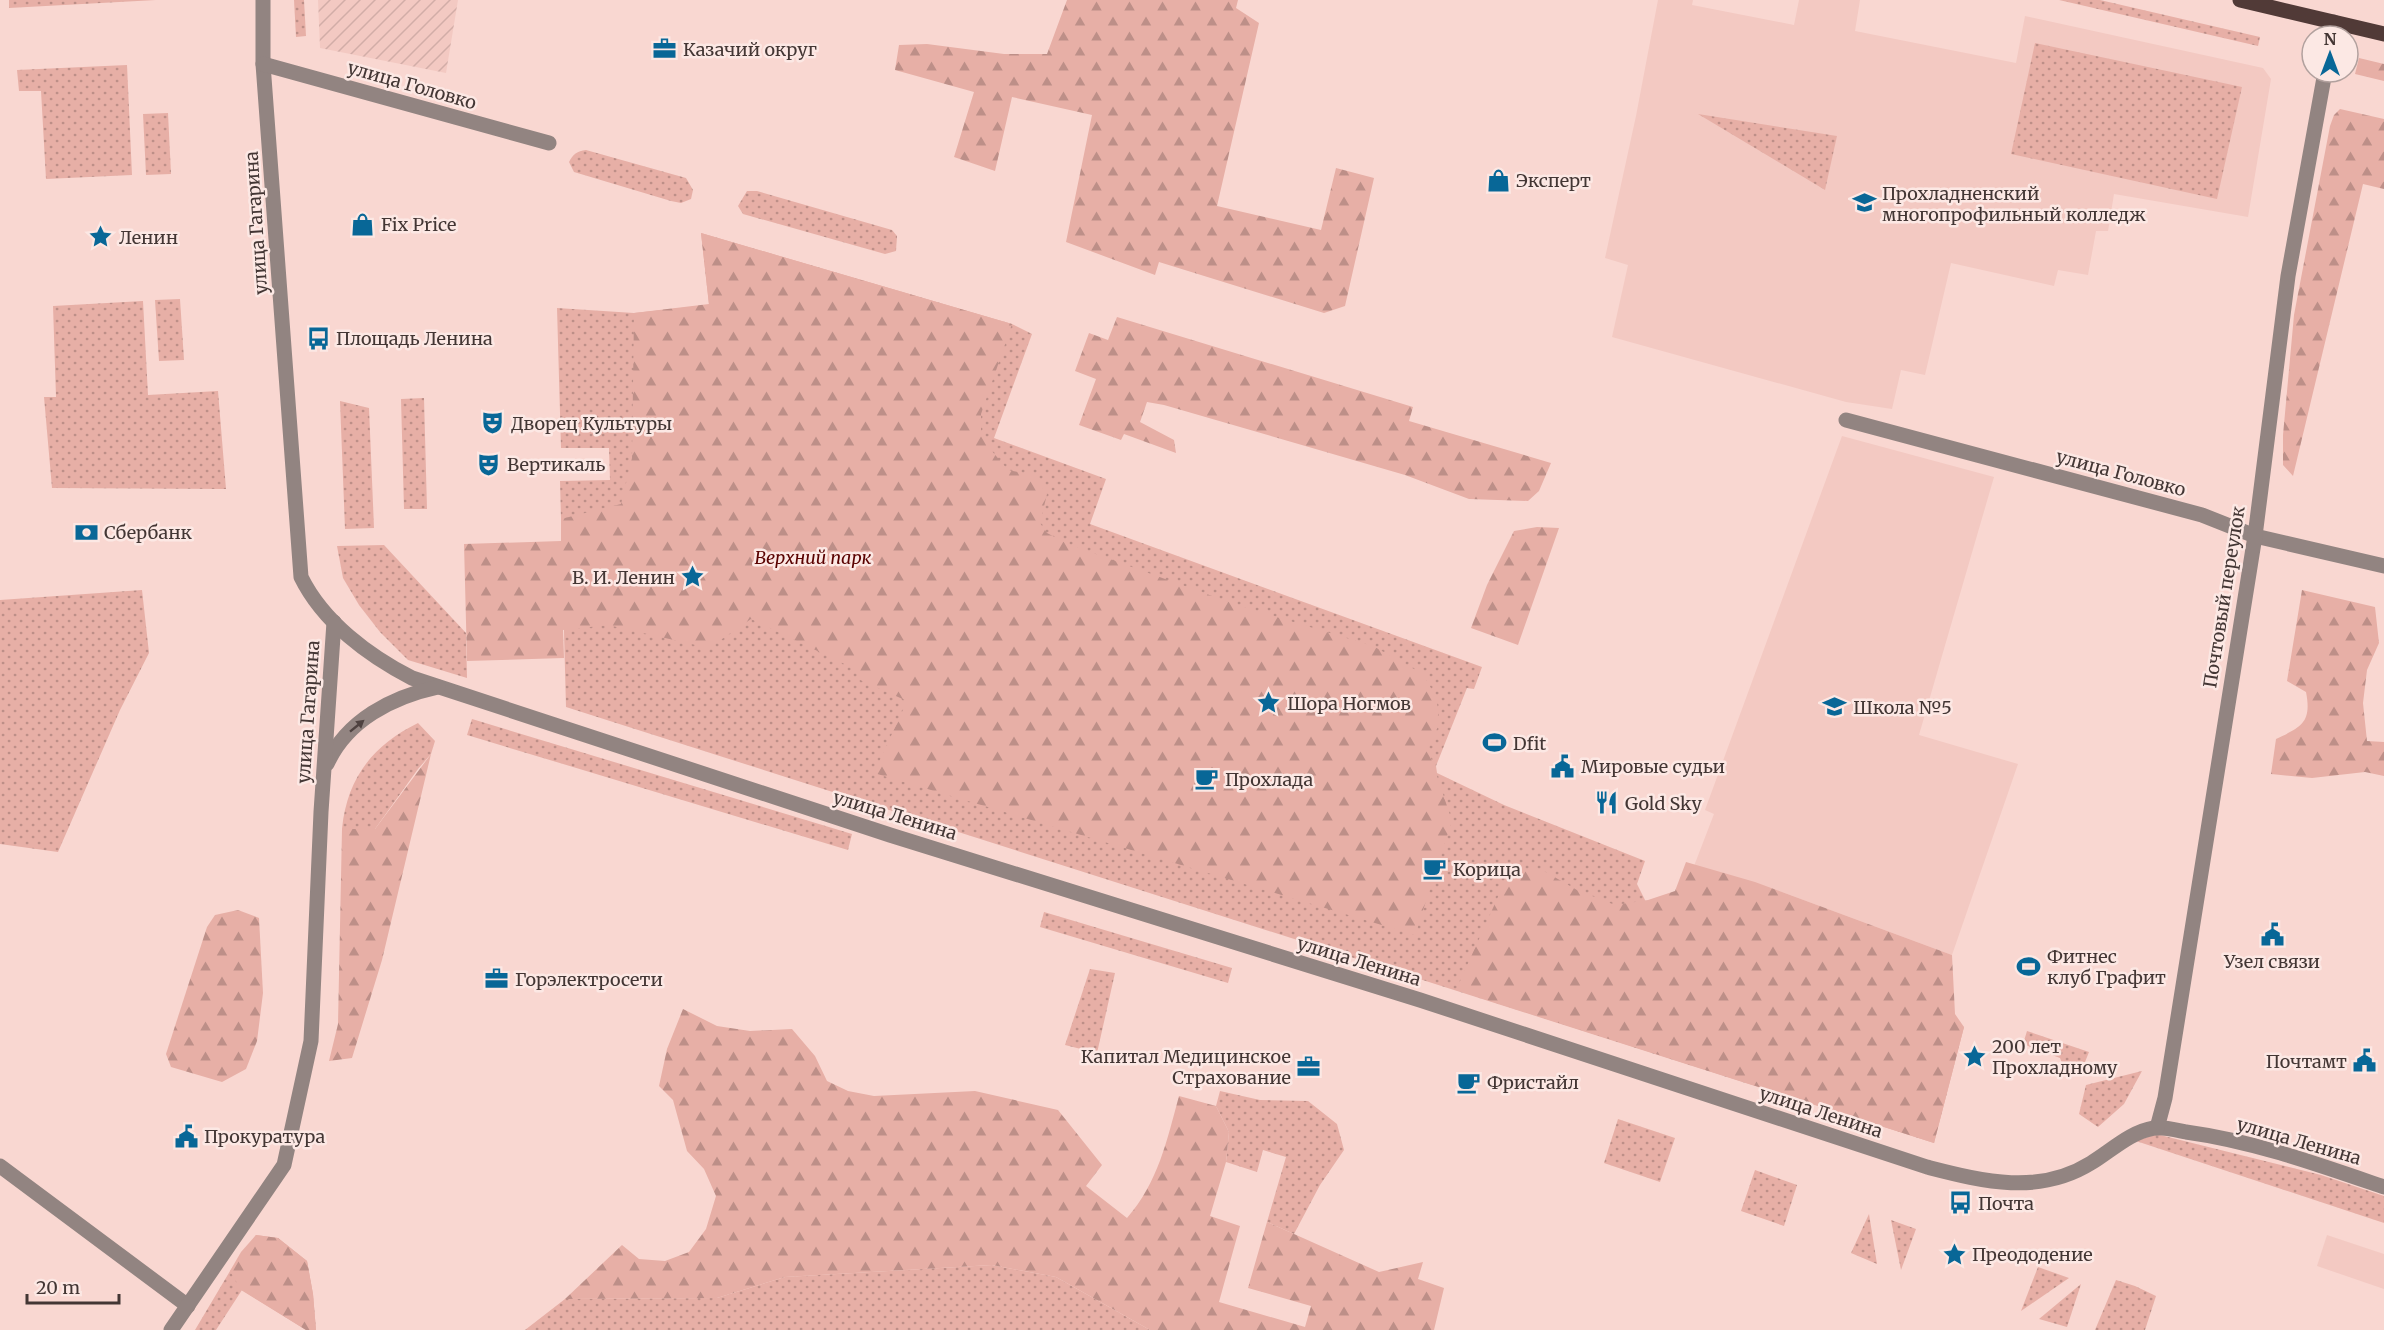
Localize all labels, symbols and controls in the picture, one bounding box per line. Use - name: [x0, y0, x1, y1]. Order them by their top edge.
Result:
- north arrow: [2300, 24, 2360, 84]
- text: N: [2324, 29, 2337, 49]
- office icon: Казачий округ: [652, 36, 678, 62]
- place label: Казачий округ: [683, 38, 817, 61]
- street label: улица Головко: [345, 56, 479, 114]
- street label: улица Гагарина: [239, 150, 272, 295]
- shop icon: Эксперт: [1485, 167, 1511, 193]
- place label: Эксперт: [1516, 169, 1591, 192]
- place label: Прохладненский многопрофильный колледж: [1882, 182, 2146, 226]
- school or university icon: Прохладненский многопрофильный колледж: [1851, 190, 1877, 216]
- shop icon: Fix Price: [350, 211, 376, 237]
- place label: Fix Price: [381, 213, 456, 236]
- place icon: Ленин: [88, 224, 114, 250]
- place label: Ленин: [119, 226, 178, 249]
- bus stop icon: Площадь Ленина: [305, 325, 331, 351]
- place label: Площадь Ленина: [336, 327, 493, 350]
- theatre icon: Дворец Культуры: [480, 410, 506, 436]
- place label: Дворец Культуры: [511, 412, 672, 435]
- street label: улица Головко: [2054, 445, 2188, 501]
- theatre icon: Вертикаль: [476, 451, 502, 477]
- place label: Вертикаль: [507, 453, 605, 476]
- street label: Почтовый переулок: [2198, 504, 2250, 690]
- bank icon: Сбербанк: [73, 519, 99, 545]
- place label: Сбербанк: [104, 521, 192, 544]
- park label: Верхний парк: [754, 546, 872, 569]
- place icon: В. И. Ленин: [680, 564, 706, 590]
- place label: В. И. Ленин: [572, 566, 675, 589]
- street label: улица Гагарина: [292, 639, 325, 784]
- place icon: Шора Ногмов: [1256, 690, 1282, 716]
- place label: Шора Ногмов: [1287, 692, 1411, 715]
- school or university icon: Школа №5: [1822, 694, 1848, 720]
- place label: Школа №5: [1853, 696, 1952, 719]
- one-way arrow: [349, 720, 364, 732]
- sports icon: Dfit: [1482, 730, 1508, 756]
- place label: Dfit: [1513, 732, 1546, 755]
- public building icon: Мировые судьи: [1550, 753, 1576, 779]
- place label: Мировые судьи: [1581, 755, 1725, 778]
- cafe icon: Прохлада: [1194, 766, 1220, 792]
- place label: Прохлада: [1225, 768, 1313, 791]
- street label: улица Ленина: [830, 785, 960, 845]
- restaurant icon: Gold Sky: [1594, 790, 1620, 816]
- place label: Gold Sky: [1625, 792, 1702, 815]
- cafe icon: Корица: [1422, 856, 1448, 882]
- place label: Корица: [1453, 858, 1521, 881]
- public building icon: Узел связи: [2259, 922, 2285, 948]
- street label: улица Ленина: [1294, 931, 1424, 991]
- place label: Фитнес клуб Графит: [2047, 945, 2166, 989]
- place label: Узел связи: [2223, 950, 2320, 973]
- sports icon: Фитнес клуб Графит: [2016, 953, 2042, 979]
- office icon: Горэлектросети: [484, 966, 510, 992]
- place label: Горэлектросети: [515, 968, 663, 991]
- place label: 200 лет Прохладному: [1992, 1035, 2118, 1079]
- place icon: 200 лет Прохладному: [1961, 1043, 1987, 1069]
- place label: Капитал Медицинское Страхование: [1081, 1045, 1291, 1089]
- public building icon: Почтамт: [2352, 1048, 2378, 1074]
- place label: Почтамт: [2266, 1050, 2347, 1073]
- office icon: Капитал Медицинское Страхование: [1296, 1053, 1322, 1079]
- cafe icon: Фристайл: [1456, 1069, 1482, 1095]
- place label: Фристайл: [1487, 1071, 1579, 1094]
- street label: улица Ленина: [1756, 1081, 1886, 1143]
- street label: улица Ленина: [2234, 1112, 2364, 1170]
- public building icon: Прокуратура: [173, 1123, 199, 1149]
- place label: Прокуратура: [204, 1125, 325, 1148]
- bus stop icon: Почта: [1947, 1190, 1973, 1216]
- place label: Почта: [1978, 1192, 2034, 1215]
- place icon: Преододение: [1941, 1241, 1967, 1267]
- place label: Преододение: [1972, 1243, 2093, 1266]
- scale bar: [27, 1267, 118, 1305]
- text: 20 m: [36, 1276, 80, 1299]

